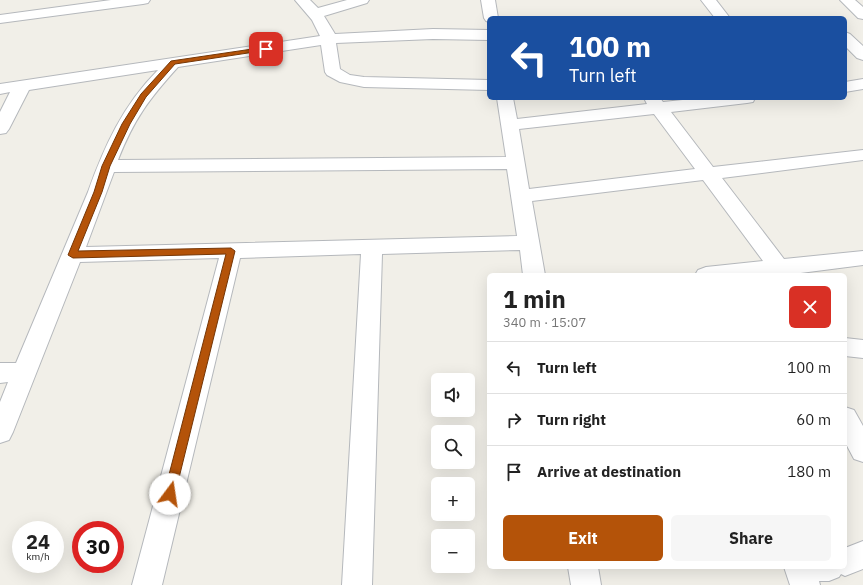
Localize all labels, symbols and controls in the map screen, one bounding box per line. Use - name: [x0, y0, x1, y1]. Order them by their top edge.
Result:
- text: 100 m: [569, 28, 651, 65]
- pin: [249, 32, 283, 66]
- icon: left: [503, 32, 555, 84]
- icon: arrive: [255, 38, 277, 60]
- text: Turn left: [569, 64, 637, 87]
- text: 1 min: [503, 283, 566, 315]
- button: close: [789, 286, 831, 328]
- text: 340 m · 15:07: [503, 314, 586, 331]
- icon: left: [503, 357, 525, 379]
- text: Turn left: [537, 358, 597, 377]
- text: 100 m: [787, 358, 831, 377]
- map controls: [431, 373, 475, 573]
- button: sound: [431, 373, 475, 417]
- icon: right: [503, 409, 525, 431]
- text: Turn right: [537, 410, 606, 429]
- text: 60 m: [796, 410, 831, 429]
- button: search: [431, 425, 475, 469]
- icon: arrive: [503, 461, 525, 483]
- text: Arrive at destination: [537, 462, 681, 481]
- text: 180 m: [787, 462, 831, 481]
- position arrow: [149, 473, 191, 515]
- button: +: [431, 477, 475, 521]
- button: Exit: [503, 515, 663, 561]
- button: Share: [671, 515, 831, 561]
- speed limit sign: 30: [72, 521, 124, 573]
- text: 24: [26, 528, 50, 555]
- button: −: [431, 529, 475, 573]
- text: km/h: [26, 550, 50, 563]

